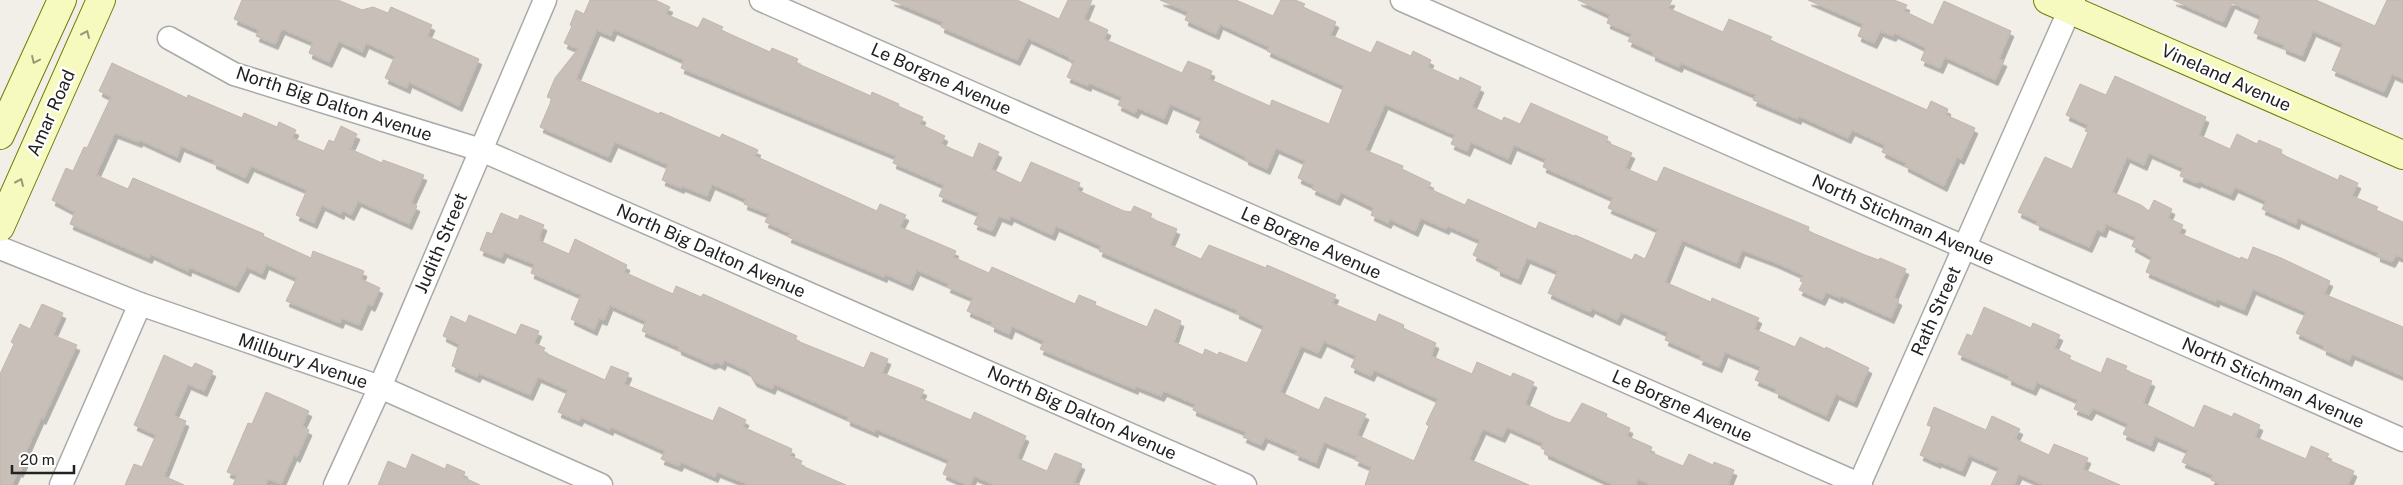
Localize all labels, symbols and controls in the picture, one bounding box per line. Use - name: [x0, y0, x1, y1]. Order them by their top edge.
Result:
- one-way arrow: [80, 30, 91, 39]
- street label: Le Borgne Avenue: [868, 38, 1015, 119]
- street label: Vineland Avenue: [2158, 39, 2294, 116]
- one-way arrow: [30, 55, 41, 64]
- street label: North Big Dalton Avenue: [233, 62, 435, 145]
- street label: Amar Road: [22, 66, 79, 159]
- street label: North Stichman Avenue: [1809, 170, 1998, 269]
- one-way arrow: [13, 178, 24, 187]
- street label: Judith Street: [410, 189, 471, 296]
- street label: North Big Dalton Avenue: [613, 199, 809, 302]
- street label: Le Borgne Avenue: [1238, 202, 1385, 283]
- street label: Rath Street: [1906, 263, 1965, 359]
- street label: Millbury Avenue: [236, 329, 371, 392]
- street label: North Stichman Avenue: [2179, 333, 2368, 432]
- street label: North Big Dalton Avenue: [984, 361, 1180, 464]
- street label: Le Borgne Avenue: [1609, 365, 1756, 446]
- scale bar: [12, 442, 75, 474]
- text: 20 m: [20, 451, 55, 468]

